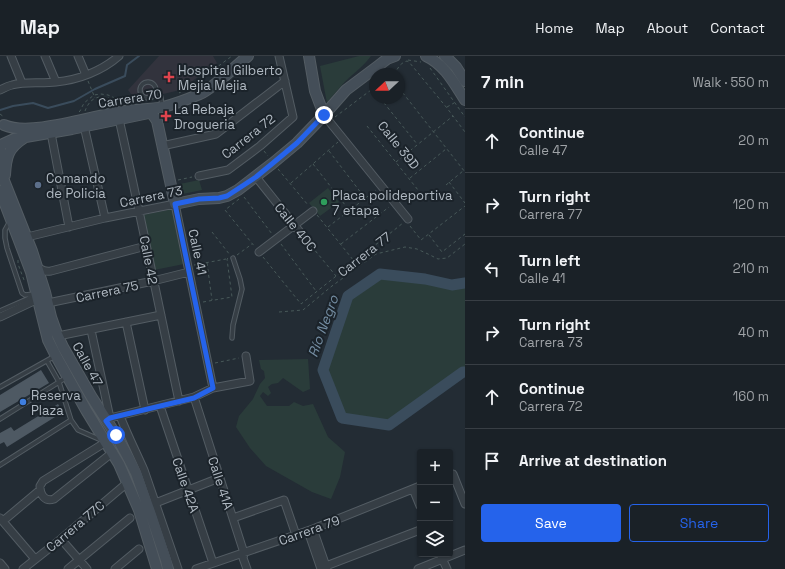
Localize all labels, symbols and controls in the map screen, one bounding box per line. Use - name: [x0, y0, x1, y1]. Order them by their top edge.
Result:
- text: Map: [20, 15, 60, 40]
- text: Home: [535, 19, 573, 37]
- text: Map: [595, 19, 625, 37]
- text: About: [647, 19, 688, 37]
- text: Contact: [710, 19, 765, 37]
- place label: Hospital Gilberto Mejia Mejia: [178, 62, 283, 94]
- north arrow: [369, 68, 405, 104]
- marker: Hospital Gilberto Mejia Mejia: [163, 71, 175, 83]
- text: 7 min: [481, 71, 524, 93]
- text: Walk · 550 m: [693, 74, 769, 91]
- street label: Carrera 70: [97, 85, 163, 112]
- place label: La Rebaja Drogueria: [174, 101, 235, 133]
- route end: [315, 106, 333, 124]
- street label: Carrera 72: [218, 110, 279, 163]
- marker: La Rebaja Drogueria: [161, 111, 171, 121]
- street label: Calle 39D: [374, 118, 423, 173]
- text: Continue: [519, 123, 585, 142]
- icon: ahead: [481, 130, 503, 152]
- text: 20 m: [738, 132, 769, 149]
- text: Calle 47: [519, 142, 567, 159]
- place label: Comando de Policia: [46, 170, 106, 202]
- marker: Comando de Policia: [33, 180, 43, 190]
- street label: Carrera 73: [118, 182, 184, 211]
- place label: Placa polideportiva 7 etapa: [332, 187, 453, 219]
- text: Turn right: [519, 187, 590, 206]
- icon: right: [481, 194, 503, 216]
- text: 120 m: [733, 196, 769, 213]
- marker: Placa polideportiva 7 etapa: [319, 197, 329, 207]
- street label: Calle 40C: [271, 199, 320, 255]
- text: Carrera 77: [519, 206, 582, 223]
- street label: Calle 41: [184, 228, 211, 277]
- street label: Carrera 77: [334, 228, 394, 281]
- street label: Calle 42: [135, 234, 162, 286]
- text: Turn left: [519, 251, 581, 270]
- icon: left: [481, 258, 503, 280]
- text: 210 m: [733, 260, 769, 277]
- text: Calle 41: [519, 270, 565, 287]
- street label: Carrera 75: [74, 277, 140, 306]
- water label: Río Negro: [303, 292, 343, 360]
- text: Turn right: [519, 315, 590, 334]
- icon: right: [481, 322, 503, 344]
- text: 40 m: [738, 324, 769, 341]
- text: Carrera 73: [519, 334, 583, 351]
- street label: Calle 47: [68, 339, 107, 389]
- text: Continue: [519, 379, 585, 398]
- icon: ahead: [481, 386, 503, 408]
- place label: Reserva Plaza: [31, 387, 81, 419]
- text: 160 m: [733, 388, 769, 405]
- marker: Reserva Plaza: [18, 397, 28, 407]
- text: Carrera 72: [519, 398, 583, 415]
- route start: [107, 426, 125, 444]
- map controls: [417, 449, 453, 557]
- button: +: [417, 449, 453, 485]
- icon: arrive: [481, 450, 503, 472]
- text: Arrive at destination: [519, 451, 667, 470]
- street label: Calle 42A: [168, 455, 203, 515]
- street label: Calle 41A: [204, 455, 237, 512]
- button: −: [417, 485, 453, 521]
- street label: Carrera 77C: [42, 497, 108, 556]
- button: Save: [481, 504, 621, 542]
- button: Share: [629, 504, 769, 542]
- street label: Carrera 79: [276, 512, 342, 549]
- button: layers: [417, 521, 453, 557]

